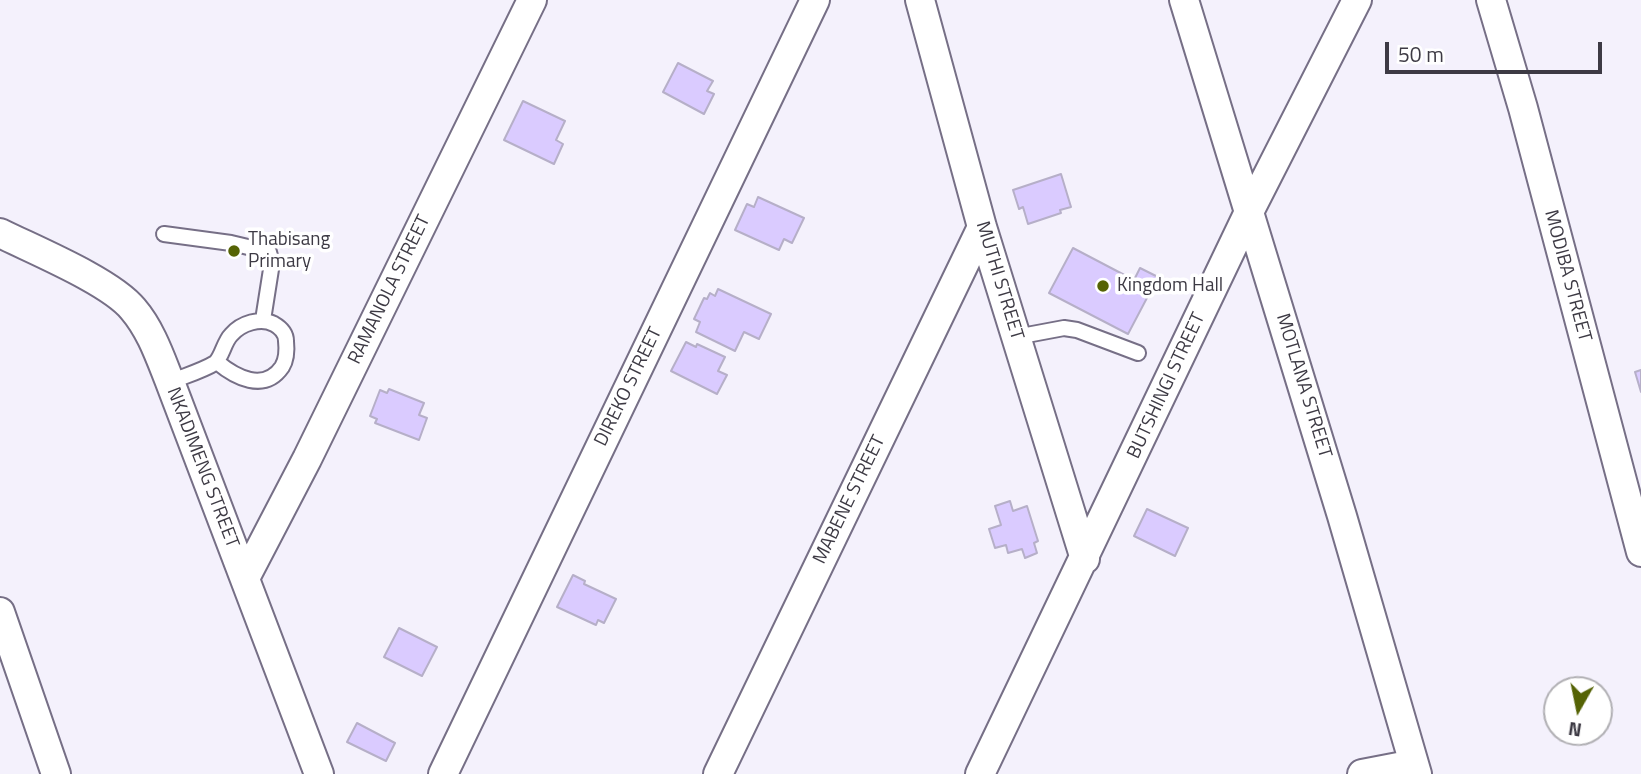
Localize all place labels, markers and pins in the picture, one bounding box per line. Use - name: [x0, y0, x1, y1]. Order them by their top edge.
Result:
- place label: Thabisang Primary: [248, 229, 330, 273]
- marker: Thabisang Primary: [226, 243, 242, 259]
- place label: Kingdom Hall: [1117, 275, 1223, 297]
- marker: Kingdom Hall: [1095, 278, 1111, 294]

